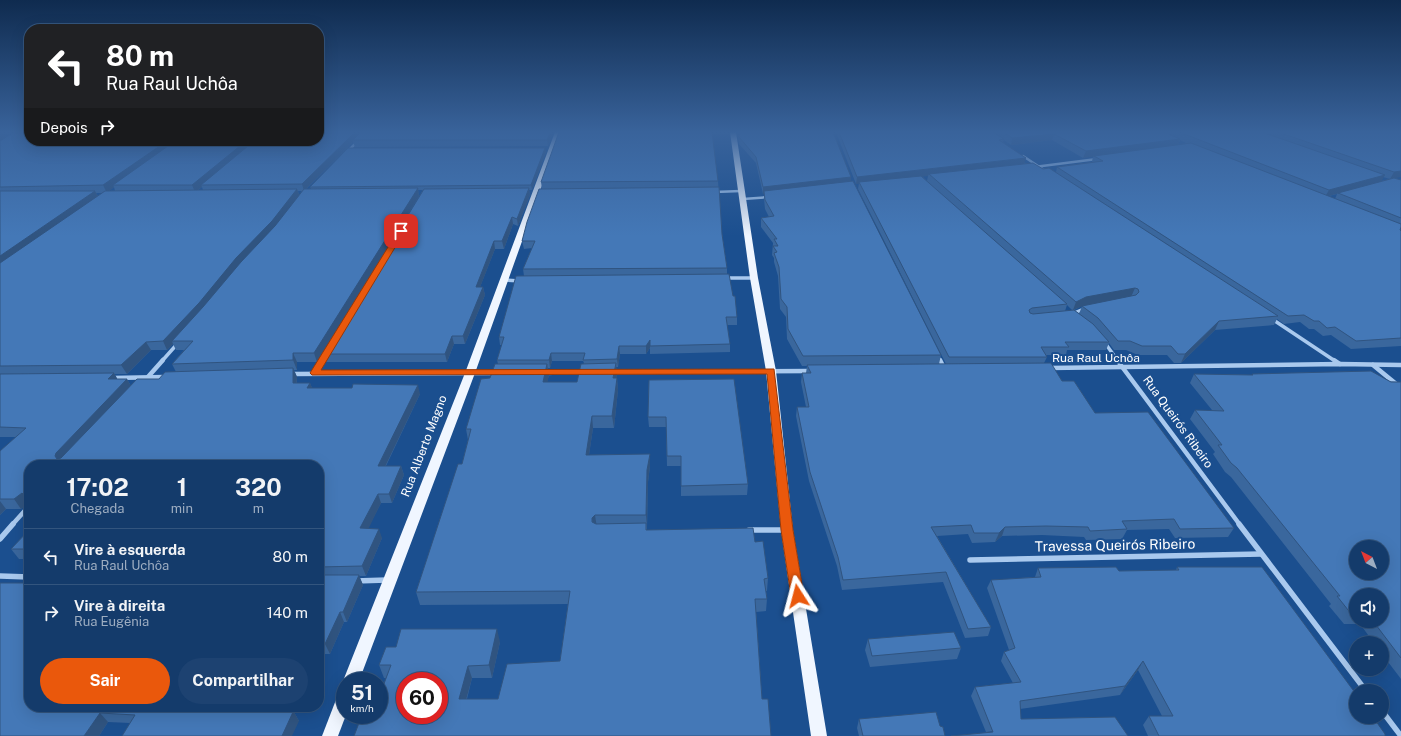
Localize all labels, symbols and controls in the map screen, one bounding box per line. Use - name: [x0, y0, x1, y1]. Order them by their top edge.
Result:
- text: 80 m: [106, 39, 174, 72]
- icon: left: [40, 40, 92, 92]
- text: Rua Raul Uchôa: [106, 73, 238, 94]
- icon: right: [96, 116, 118, 138]
- text: Depois: [40, 119, 88, 136]
- pin: [384, 214, 418, 248]
- icon: arrive: [390, 220, 412, 242]
- street label: Rua Raul Uchôa: [1052, 351, 1140, 365]
- street label: Rua Queirós Ribeiro: [1140, 373, 1216, 471]
- street label: Rua Alberto Magno: [398, 393, 450, 499]
- text: 17:02: [66, 473, 129, 501]
- text: 1: [177, 473, 187, 501]
- text: 320: [235, 473, 282, 501]
- text: Chegada: [71, 501, 124, 516]
- text: min: [171, 501, 193, 516]
- text: m: [253, 501, 264, 516]
- street label: Travessa Queirós Ribeiro: [1035, 536, 1195, 554]
- north arrow: [1349, 540, 1389, 580]
- map controls: [1349, 540, 1389, 724]
- text: Vire à esquerda: [74, 541, 186, 558]
- icon: left: [40, 546, 62, 568]
- text: 80 m: [273, 548, 308, 565]
- text: Rua Raul Uchôa: [74, 558, 169, 573]
- position arrow: [777, 575, 819, 617]
- button: sound: [1349, 588, 1389, 628]
- text: Vire à direita: [74, 597, 165, 614]
- icon: right: [40, 602, 62, 624]
- text: 140 m: [267, 604, 308, 621]
- text: Rua Eugênia: [74, 614, 149, 629]
- button: +: [1349, 636, 1389, 676]
- button: Sair: [40, 658, 170, 704]
- button: Compartilhar: [178, 658, 308, 704]
- speed limit sign: 60: [396, 672, 448, 724]
- text: 51: [351, 681, 373, 705]
- button: −: [1349, 684, 1389, 724]
- text: km/h: [350, 702, 374, 714]

